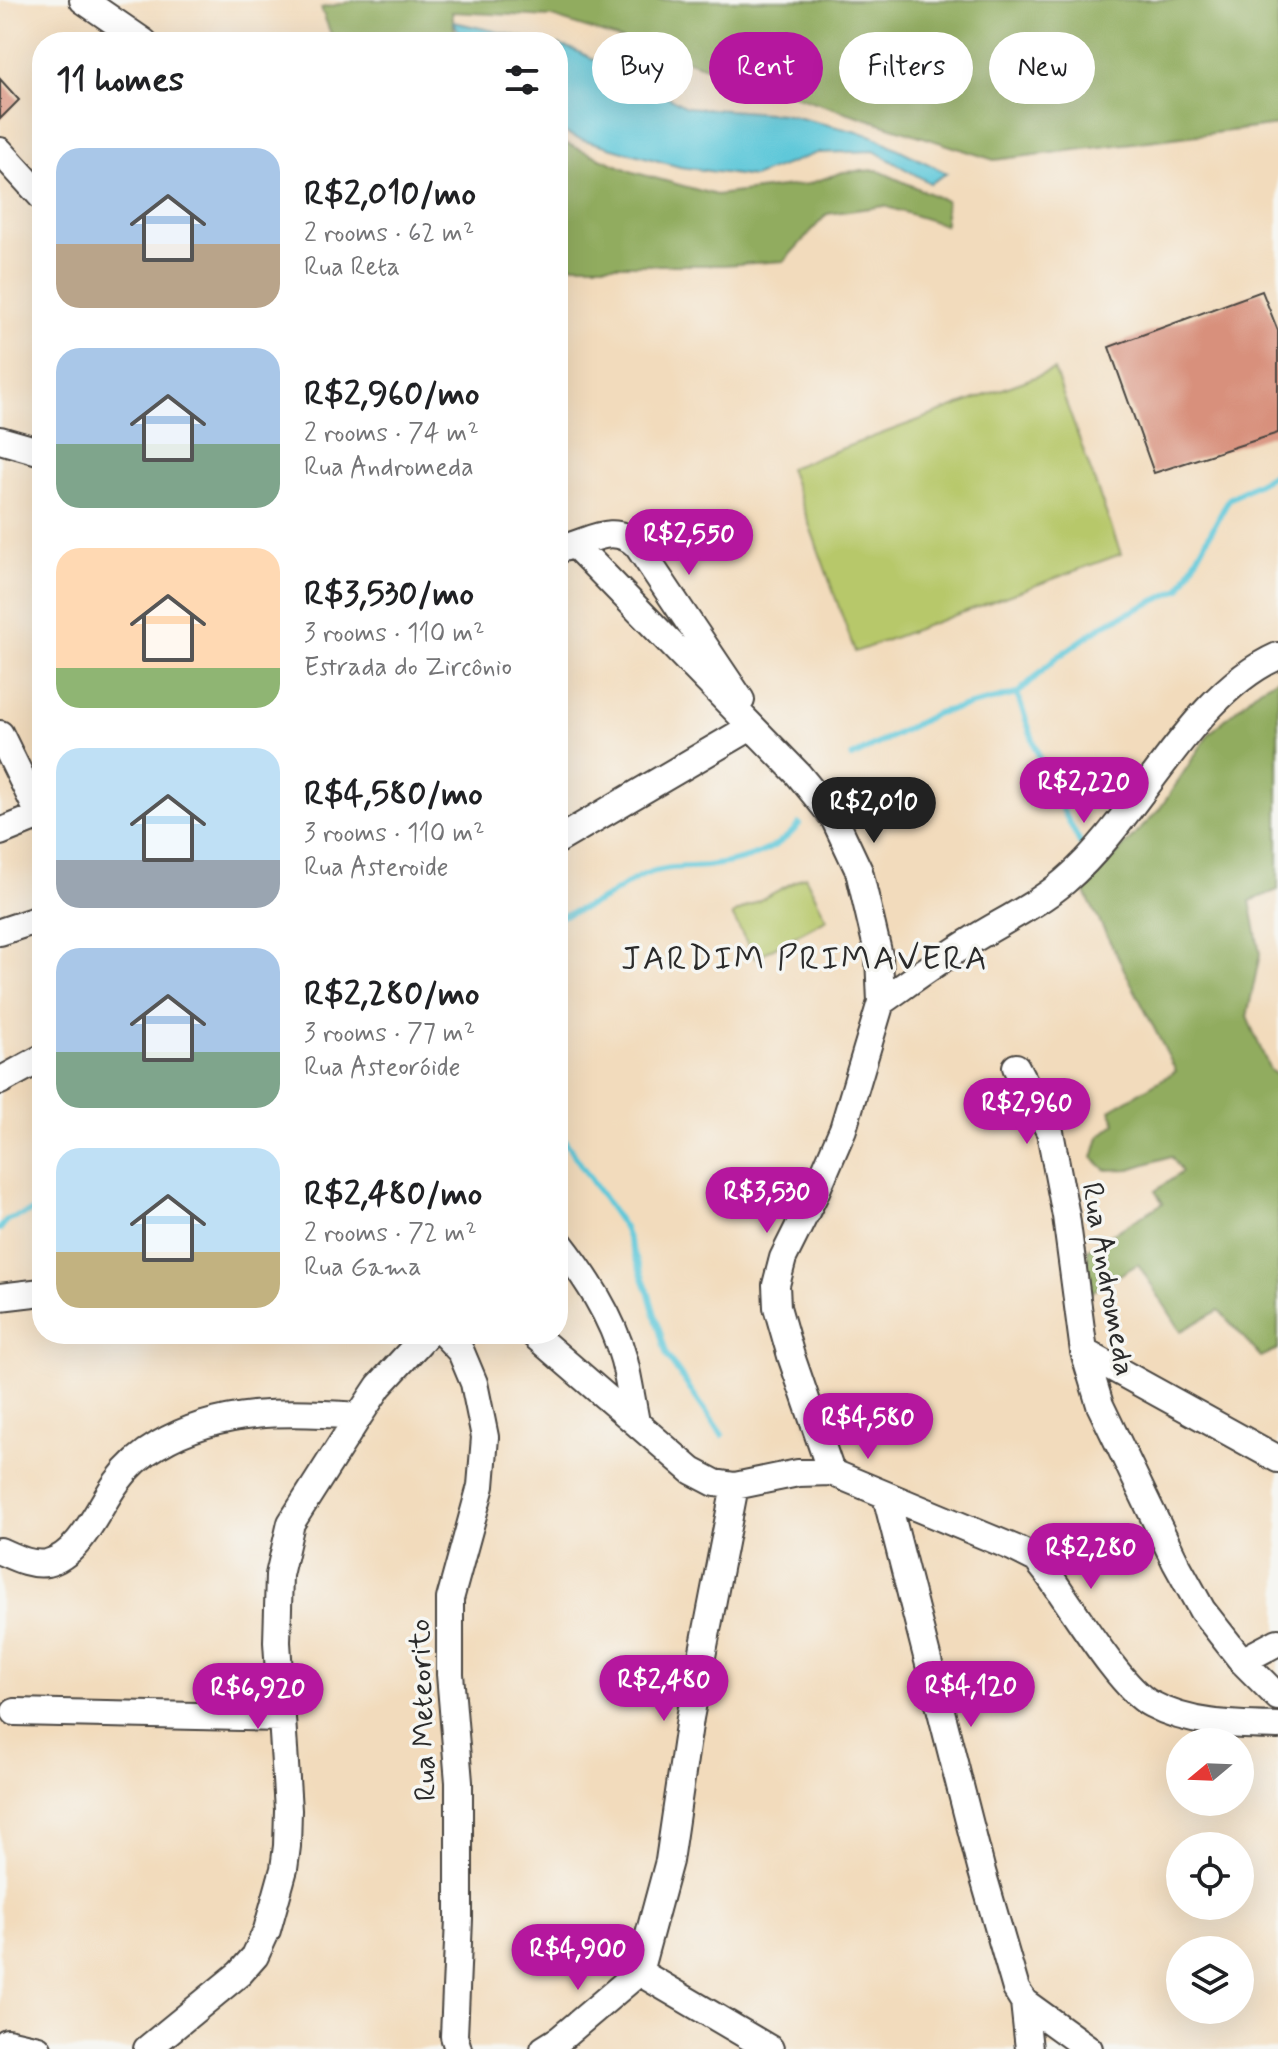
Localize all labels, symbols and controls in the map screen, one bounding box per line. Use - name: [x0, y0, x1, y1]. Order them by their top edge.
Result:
- chip: Buy: [592, 32, 693, 104]
- chip: Rent: [709, 32, 823, 104]
- chip: Filters: [839, 32, 973, 104]
- chip: New: [989, 32, 1095, 104]
- text: 11 homes: [56, 58, 184, 103]
- icon: filters: [500, 58, 544, 102]
- text: R$2,010/mo: [304, 172, 476, 217]
- icon: home: [120, 180, 216, 276]
- text: 2 rooms · 62 m²: [304, 217, 474, 251]
- text: Rua Reta: [304, 251, 400, 285]
- text: R$2,960/mo: [304, 372, 480, 417]
- icon: home: [120, 380, 216, 476]
- text: 2 rooms · 74 m²: [304, 417, 479, 451]
- text: Rua Andromeda: [304, 451, 474, 485]
- pin: R$2,550: [615, 509, 763, 577]
- text: R$2,550: [643, 518, 735, 552]
- text: R$3,530/mo: [304, 572, 474, 617]
- icon: home: [120, 580, 216, 676]
- text: 3 rooms · 110 m²: [304, 617, 485, 651]
- text: Estrada do Zircônio: [304, 651, 512, 685]
- pin: R$2,220: [1010, 757, 1158, 825]
- text: R$2,220: [1038, 766, 1130, 800]
- text: R$4,580/mo: [304, 772, 483, 817]
- pin: R$2,010: [800, 777, 948, 845]
- icon: home: [120, 780, 216, 876]
- text: R$2,010: [830, 786, 918, 820]
- text: 3 rooms · 110 m²: [304, 817, 485, 851]
- text: Rua Asteroide: [304, 851, 449, 885]
- district label: JARDIM PRIMAVERA: [621, 937, 989, 982]
- text: R$2,280/mo: [304, 972, 480, 1017]
- icon: home: [120, 980, 216, 1076]
- text: 3 rooms · 77 m²: [304, 1017, 475, 1051]
- text: Rua Asteoróide: [304, 1051, 460, 1085]
- pin: R$2,960: [953, 1078, 1101, 1146]
- text: R$2,960: [981, 1087, 1073, 1121]
- pin: R$3,530: [693, 1167, 841, 1235]
- text: R$2,480/mo: [304, 1172, 482, 1217]
- text: R$3,530: [724, 1176, 810, 1210]
- street label: Rua Andromeda: [1071, 1179, 1144, 1379]
- icon: home: [120, 1180, 216, 1276]
- text: 2 rooms · 72 m²: [304, 1217, 477, 1251]
- text: Rua Gama: [304, 1251, 422, 1285]
- pin: R$4,580: [794, 1393, 942, 1461]
- text: R$4,580: [821, 1402, 915, 1436]
- pin: R$2,280: [1017, 1523, 1165, 1591]
- text: R$2,280: [1045, 1532, 1137, 1566]
- street label: Rua Meteorito: [401, 1618, 446, 1802]
- pin: R$2,480: [590, 1655, 738, 1723]
- pin: R$4,120: [897, 1661, 1045, 1729]
- pin: R$6,920: [184, 1663, 332, 1731]
- text: R$2,480: [617, 1664, 711, 1698]
- text: R$4,120: [925, 1670, 1017, 1704]
- text: R$6,920: [211, 1672, 305, 1706]
- north arrow: [1166, 1728, 1254, 1816]
- map controls: [1166, 1728, 1254, 2024]
- button: locate: [1166, 1832, 1254, 1920]
- pin: R$4,900: [504, 1924, 652, 1992]
- text: R$4,900: [530, 1933, 626, 1967]
- button: layers: [1166, 1936, 1254, 2024]

